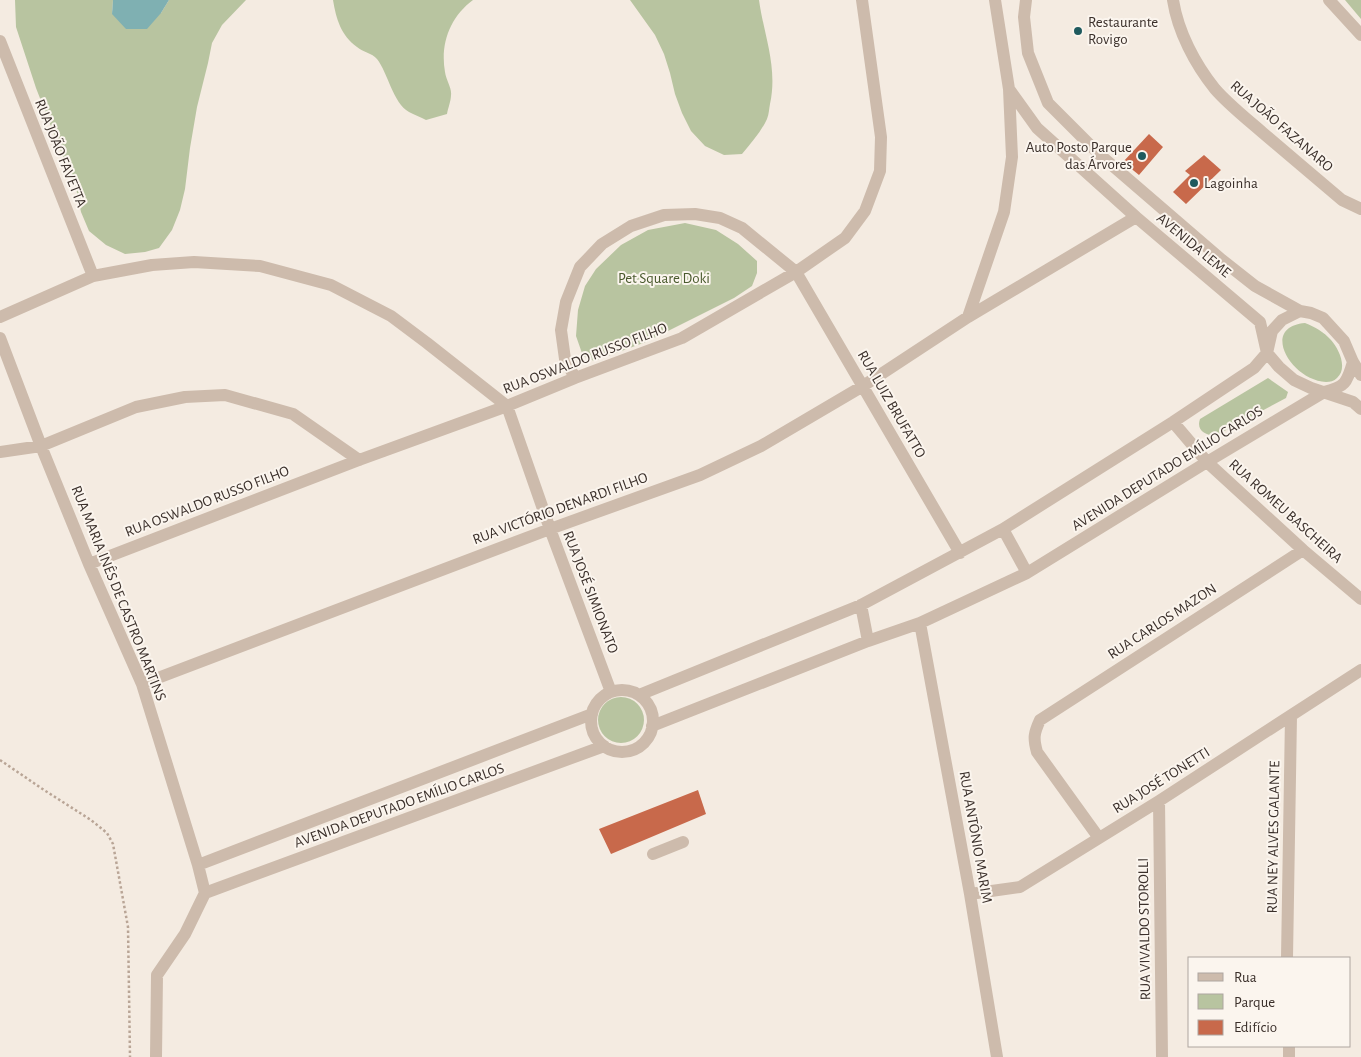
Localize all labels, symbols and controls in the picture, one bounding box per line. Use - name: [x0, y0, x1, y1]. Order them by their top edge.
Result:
- place label: Restaurante Rovigo: [1088, 15, 1158, 47]
- marker: Restaurante Rovigo: [1072, 25, 1084, 37]
- street label: RUA JOÃO FAZANARO: [1228, 77, 1336, 175]
- street label: RUA JOÃO FAVETTA: [32, 97, 90, 210]
- place label: Auto Posto Parque das Árvores: [1026, 140, 1132, 172]
- marker: Auto Posto Parque das Árvores: [1136, 150, 1148, 162]
- place label: Lagoinha: [1204, 176, 1258, 191]
- marker: Lagoinha: [1188, 177, 1200, 189]
- street label: AVENIDA LEME: [1154, 210, 1234, 281]
- park label: Pet Square Doki: [618, 271, 710, 286]
- street label: RUA OSWALDO RUSSO FILHO: [501, 320, 669, 397]
- street label: RUA LUIZ BRUFATTO: [855, 348, 928, 461]
- street label: AVENIDA DEPUTADO EMÍLIO CARLOS: [1068, 402, 1265, 534]
- street label: RUA ROMEU BASCHEIRA: [1226, 457, 1346, 566]
- street label: RUA OSWALDO RUSSO FILHO: [123, 463, 291, 540]
- street label: RUA VICTÓRIO DENARDI FILHO: [470, 468, 650, 547]
- street label: RUA MARIA INÊS DE CASTRO MARTINS: [68, 483, 170, 703]
- street label: RUA JOSÉ SIMIONATO: [560, 528, 623, 655]
- street label: RUA CARLOS MAZON: [1105, 581, 1219, 662]
- street label: RUA JOSÉ TONETTI: [1109, 743, 1213, 816]
- street label: AVENIDA DEPUTADO EMÍLIO CARLOS: [292, 759, 506, 851]
- street label: RUA NEY ALVES GALANTE: [1265, 760, 1282, 914]
- street label: RUA ANTÔNIO MARIM: [956, 770, 996, 904]
- street label: RUA VIVALDO STOROLLI: [1136, 858, 1153, 1000]
- legend: [1188, 957, 1351, 1047]
- text: Rua: [1234, 970, 1257, 985]
- text: Parque: [1234, 995, 1275, 1010]
- text: Edifício: [1234, 1020, 1277, 1035]

